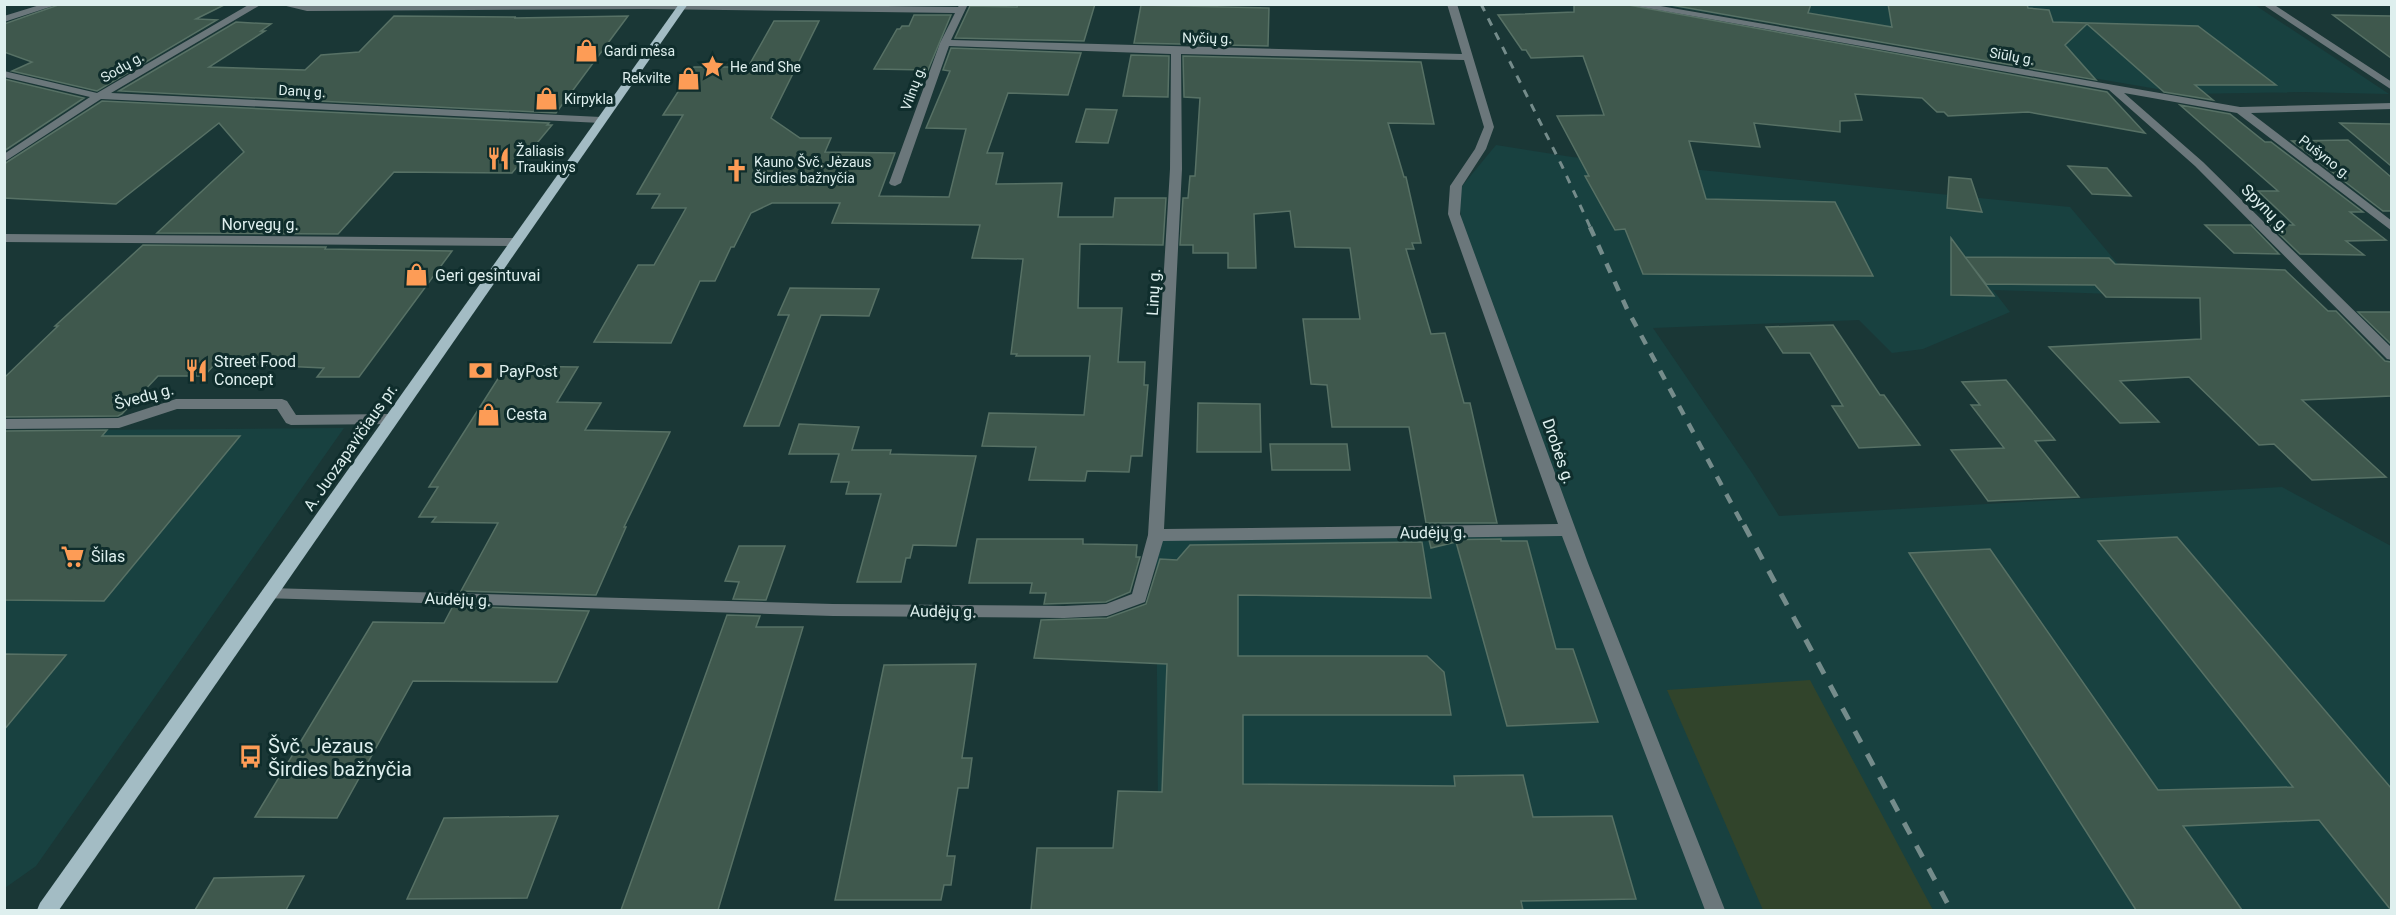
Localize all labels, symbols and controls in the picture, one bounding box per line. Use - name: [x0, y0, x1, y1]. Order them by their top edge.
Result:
- street label: Nyčių g.: [1182, 30, 1232, 46]
- shop icon: Gardi mėsa: [573, 38, 599, 64]
- place label: Gardi mėsa: [604, 43, 675, 59]
- street label: Siūlų g.: [1988, 44, 2036, 68]
- street label: Sodų g.: [98, 48, 146, 86]
- place icon: He and She: [699, 54, 725, 80]
- place label: He and She: [730, 59, 801, 75]
- street label: Vilnų g.: [898, 64, 928, 112]
- shop icon: Rekvilte: [676, 65, 702, 91]
- place label: Rekvilte: [622, 70, 671, 86]
- street label: Danų g.: [278, 82, 326, 100]
- shop icon: Kirpykla: [533, 86, 559, 112]
- place label: Kirpykla: [564, 91, 613, 107]
- street label: Pušyno g.: [2296, 132, 2354, 182]
- place label: Žaliasis Traukinys: [516, 142, 576, 175]
- restaurant icon: Žaliasis Traukinys: [485, 146, 511, 172]
- place label: Kauno Švč. Jėzaus Širdies bažnyčia: [754, 153, 871, 186]
- church icon: Kauno Švč. Jėzaus Širdies bažnyčia: [723, 157, 749, 183]
- street label: Spynų g.: [2237, 180, 2294, 237]
- street label: Norvegų g.: [221, 215, 299, 234]
- shop icon: Geri gesintuvai: [404, 262, 430, 288]
- place label: Geri gesintuvai: [435, 266, 540, 285]
- street label: Linų g.: [1143, 268, 1164, 316]
- place label: Street Food Concept: [214, 352, 296, 389]
- restaurant icon: Street Food Concept: [183, 357, 209, 383]
- bank icon: PayPost: [468, 358, 494, 384]
- place label: PayPost: [499, 362, 558, 381]
- street label: Švedų g.: [112, 378, 176, 414]
- street label: A. Juozapavičiaus pr.: [299, 380, 401, 515]
- shop icon: Cesta: [475, 401, 501, 427]
- place label: Cesta: [506, 405, 547, 424]
- street label: Drobės g.: [1539, 416, 1579, 486]
- street label: Audėjų g.: [1400, 522, 1466, 543]
- supermarket icon: Šilas: [60, 543, 86, 569]
- place label: Šilas: [91, 546, 125, 566]
- street label: Audėjų g.: [424, 589, 492, 610]
- street label: Audėjų g.: [910, 601, 976, 622]
- place label: Švč. Jėzaus Širdies bažnyčia: [268, 734, 412, 781]
- bus stop icon: Švč. Jėzaus Širdies bažnyčia: [237, 744, 263, 770]

